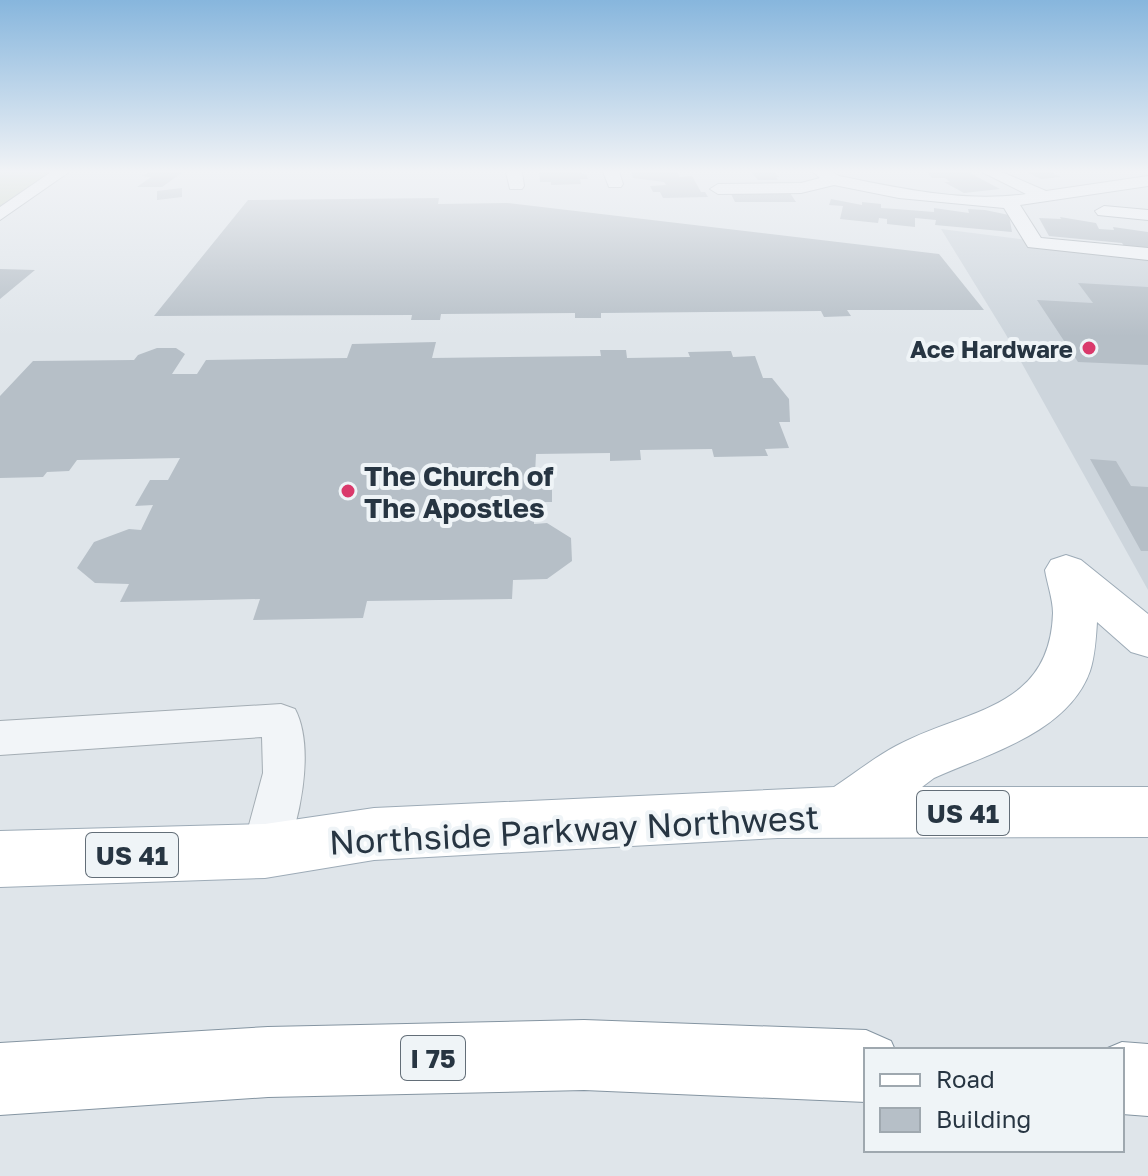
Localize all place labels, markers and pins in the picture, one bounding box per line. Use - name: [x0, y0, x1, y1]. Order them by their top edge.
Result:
- place label: Ace Hardware: [910, 334, 1073, 363]
- marker: Ace Hardware: [1080, 339, 1098, 357]
- place label: The Church of The Apostles: [364, 459, 554, 524]
- marker: The Church of The Apostles: [339, 482, 357, 500]

